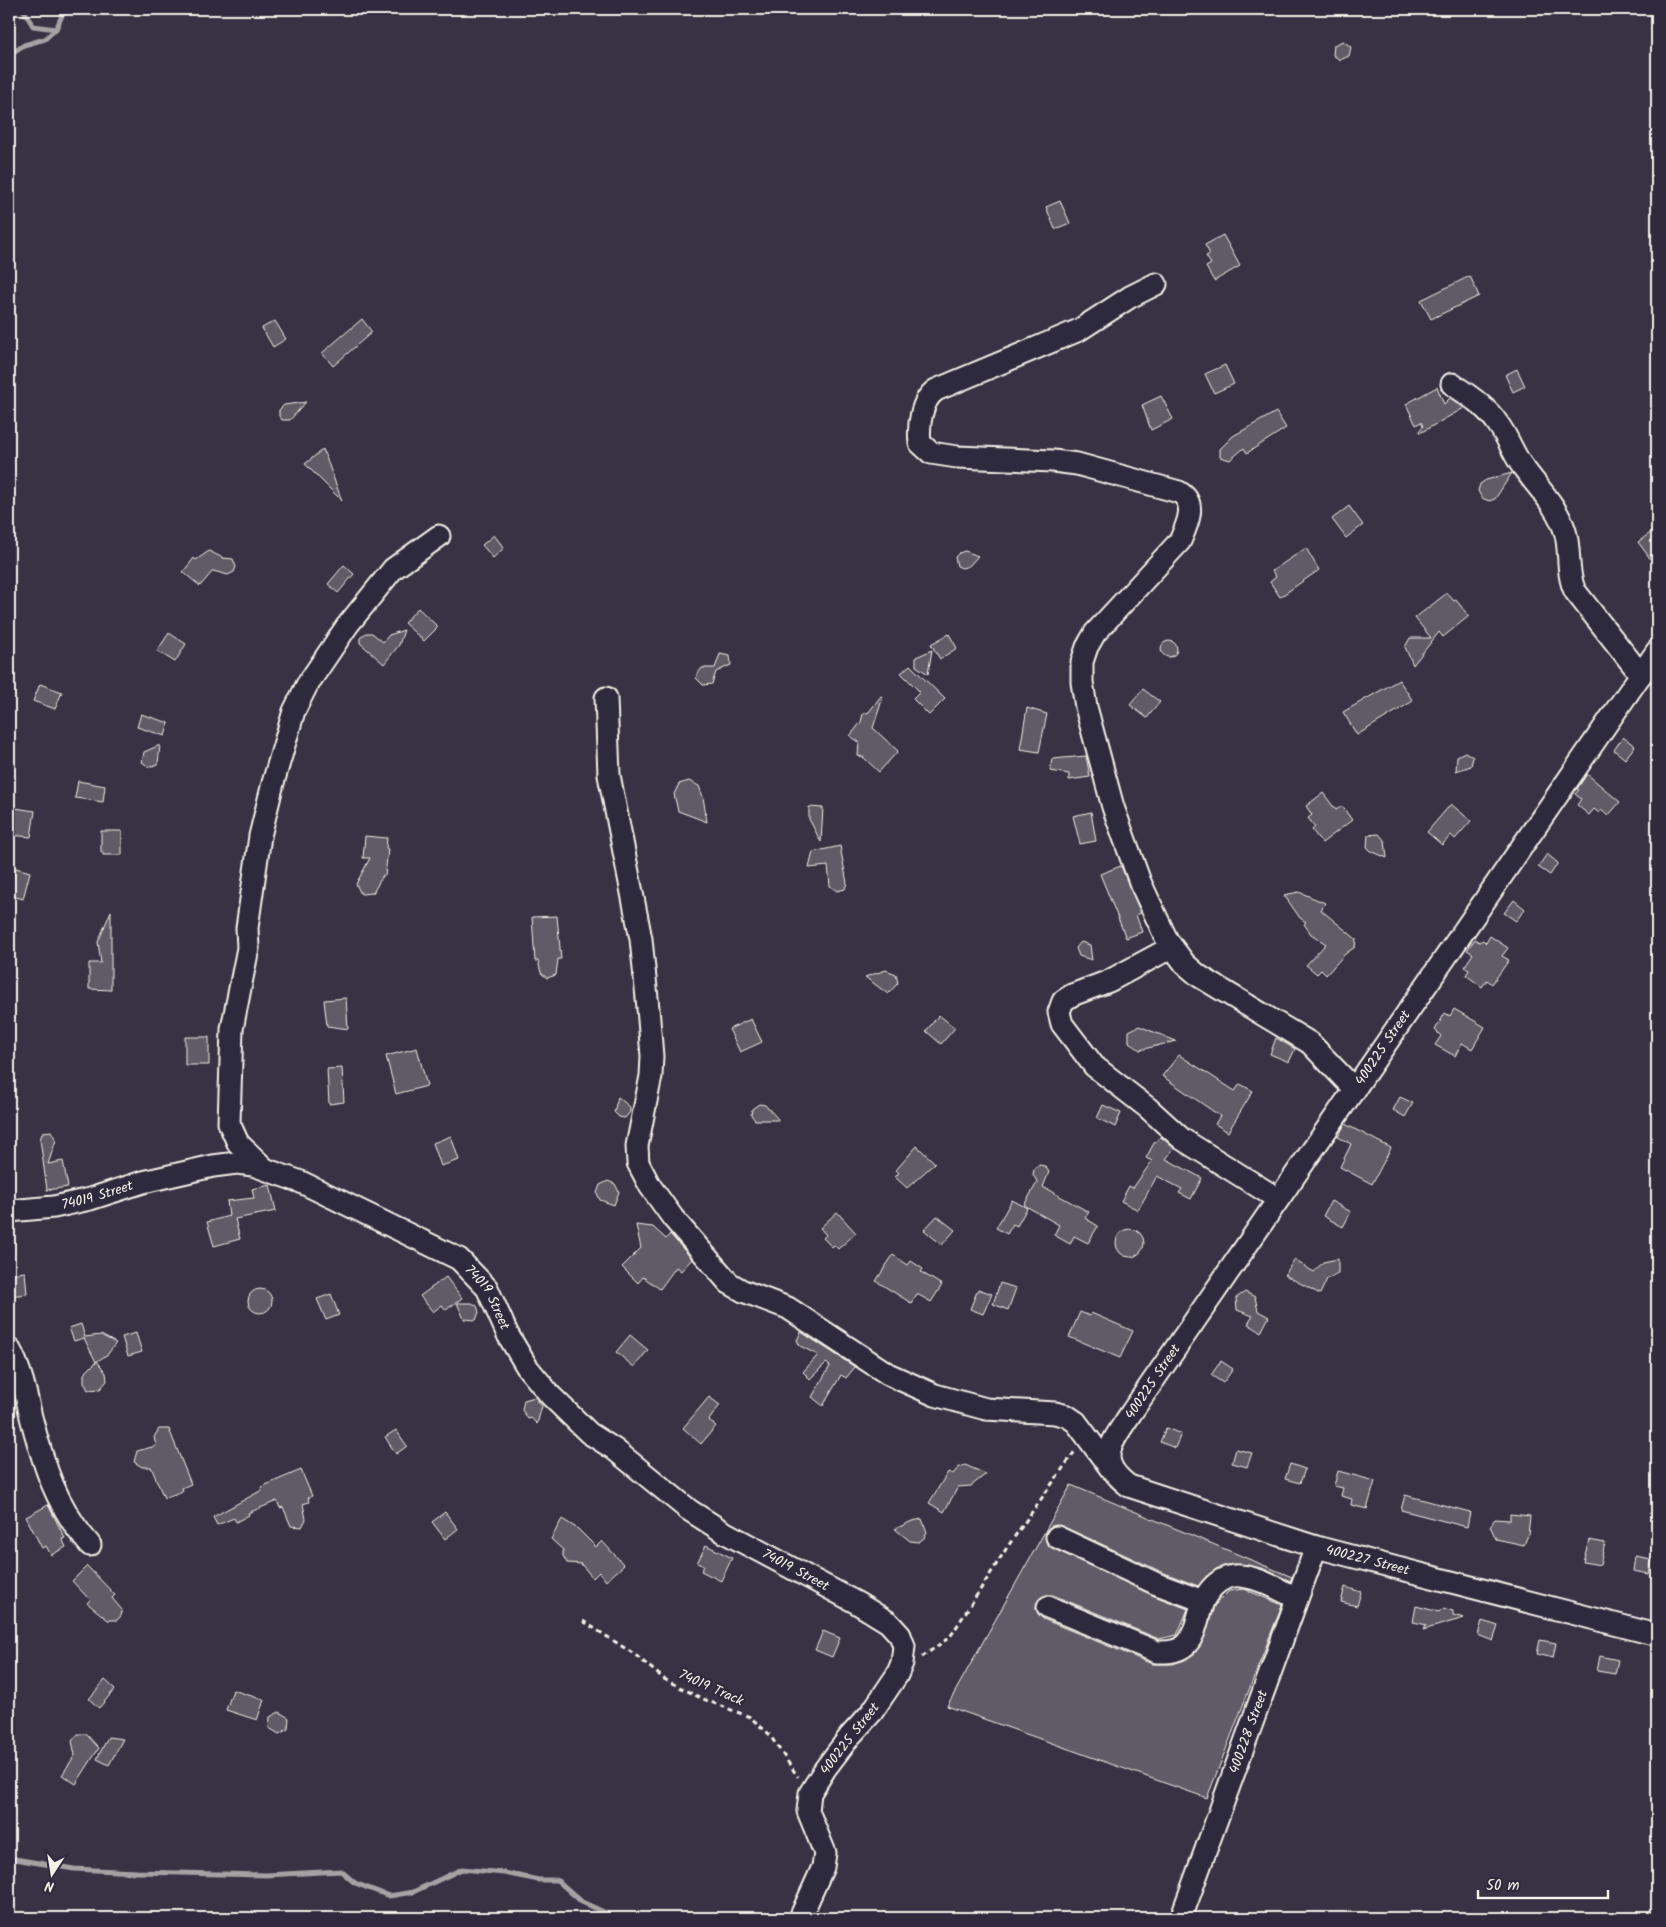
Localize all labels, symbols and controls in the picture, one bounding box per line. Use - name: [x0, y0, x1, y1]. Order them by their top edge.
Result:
- street label: 400225 Street: [1350, 1005, 1417, 1090]
- street label: 74019 Street: [59, 1175, 137, 1216]
- street label: 74019 Street: [459, 1260, 516, 1334]
- street label: 400225 Street: [1120, 1339, 1187, 1424]
- street label: 400227 Street: [1323, 1539, 1412, 1582]
- street label: 74019 Street: [758, 1543, 834, 1598]
- street label: 74019 Track: [675, 1664, 748, 1712]
- street label: 400228 Street: [1223, 1686, 1274, 1777]
- street label: 400225 Street: [815, 1698, 886, 1780]
- north arrow: [28, 1850, 78, 1900]
- scale bar: [1478, 1867, 1608, 1899]
- text: N: [43, 1874, 56, 1897]
- text: 50 m: [1486, 1874, 1520, 1898]

